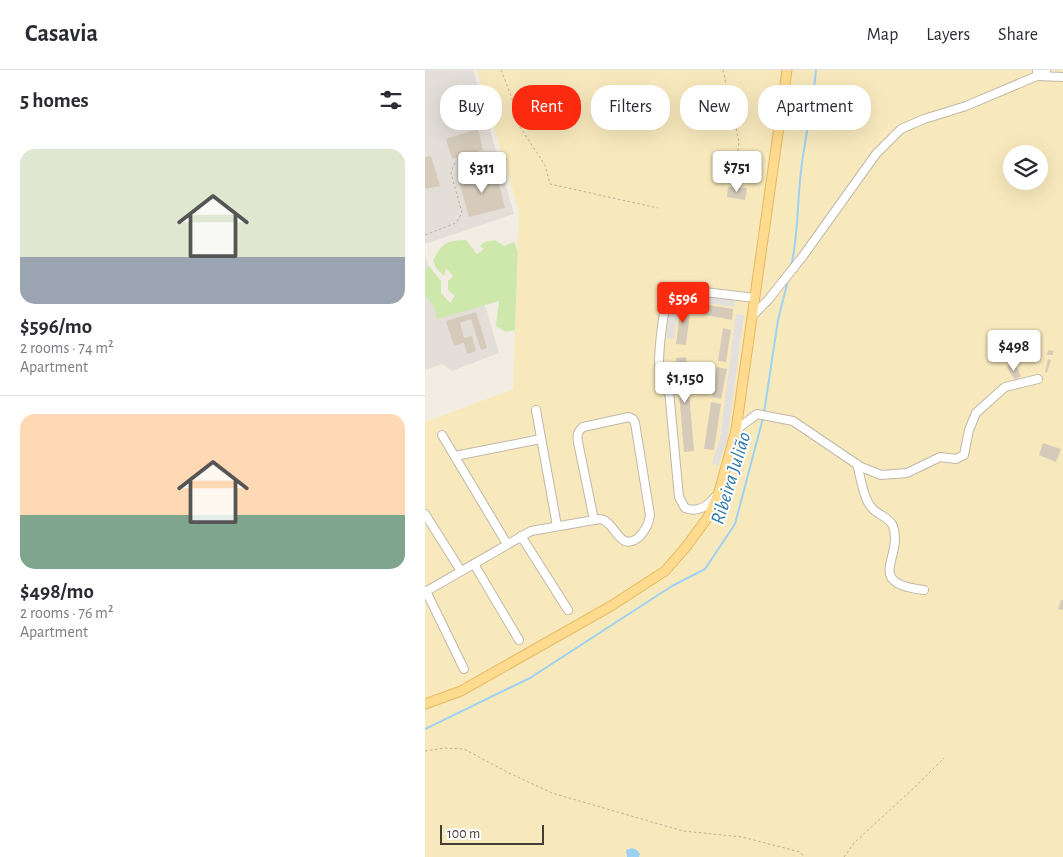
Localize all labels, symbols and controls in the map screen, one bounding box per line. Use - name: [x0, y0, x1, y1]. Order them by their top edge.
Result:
- text: Casavia: [25, 22, 98, 46]
- text: Map: [867, 26, 898, 44]
- text: Layers: [926, 26, 970, 44]
- text: Share: [998, 26, 1038, 44]
- chip: Buy: [440, 85, 502, 130]
- chip: Rent: [512, 85, 581, 130]
- chip: Filters: [591, 85, 670, 130]
- chip: New: [680, 85, 748, 130]
- chip: Apartment: [758, 85, 871, 130]
- icon: filters: [377, 86, 405, 114]
- text: 5 homes: [20, 90, 89, 111]
- map controls: [1003, 145, 1048, 190]
- button: layers: [1003, 145, 1048, 190]
- pin: $751: [707, 150, 767, 193]
- pin: $311: [452, 152, 512, 194]
- text: $751: [724, 159, 750, 175]
- text: $311: [469, 160, 495, 176]
- icon: home: [168, 181, 258, 271]
- pin: $596: [653, 282, 713, 324]
- text: $596: [668, 290, 698, 306]
- text: $596/mo: [20, 316, 92, 337]
- pin: $498: [984, 330, 1044, 372]
- text: $498: [999, 338, 1029, 354]
- text: 2 rooms · 74 m²: [20, 340, 114, 356]
- text: Apartment: [20, 359, 88, 375]
- pin: $1,150: [644, 362, 726, 404]
- text: $1,150: [666, 370, 704, 386]
- water label: Ribeira Julião: [707, 430, 754, 527]
- icon: home: [168, 447, 258, 537]
- text: $498/mo: [20, 581, 94, 602]
- text: 2 rooms · 76 m²: [20, 605, 114, 621]
- text: Apartment: [20, 624, 88, 640]
- scale bar: [440, 822, 544, 845]
- text: 100 m: [447, 827, 480, 841]

